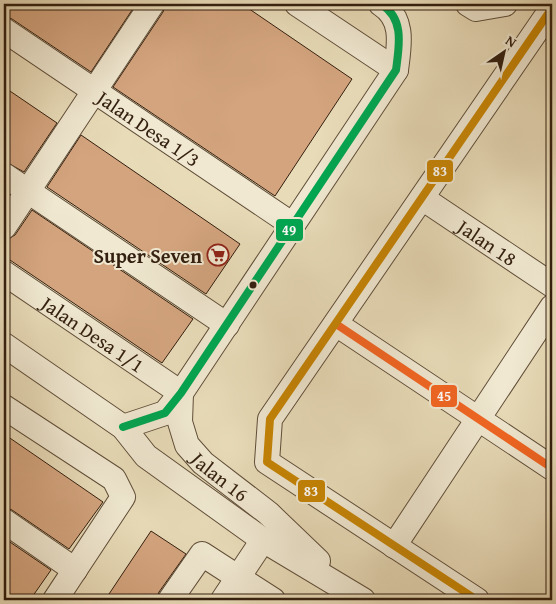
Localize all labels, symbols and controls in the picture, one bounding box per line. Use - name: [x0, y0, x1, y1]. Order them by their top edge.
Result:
- north arrow: [478, 28, 528, 78]
- text: N: [502, 30, 521, 52]
- street label: Jalan Desa 1/3: [89, 81, 206, 173]
- line badge: 83: [426, 159, 454, 183]
- text: 83: [433, 161, 447, 181]
- street label: Jalan 18: [450, 210, 523, 272]
- line badge: 49: [275, 218, 304, 242]
- text: 49: [282, 220, 296, 240]
- place label: Super Seven: [93, 241, 202, 270]
- supermarket icon: Super Seven: [206, 243, 230, 267]
- unlabelled marker: [248, 280, 258, 290]
- street label: Jalan Desa 1/1: [34, 287, 151, 379]
- line badge: 45: [430, 384, 458, 408]
- text: 45: [437, 386, 451, 406]
- street label: Jalan 16: [183, 443, 255, 508]
- line badge: 83: [297, 479, 326, 503]
- text: 83: [304, 481, 318, 501]

